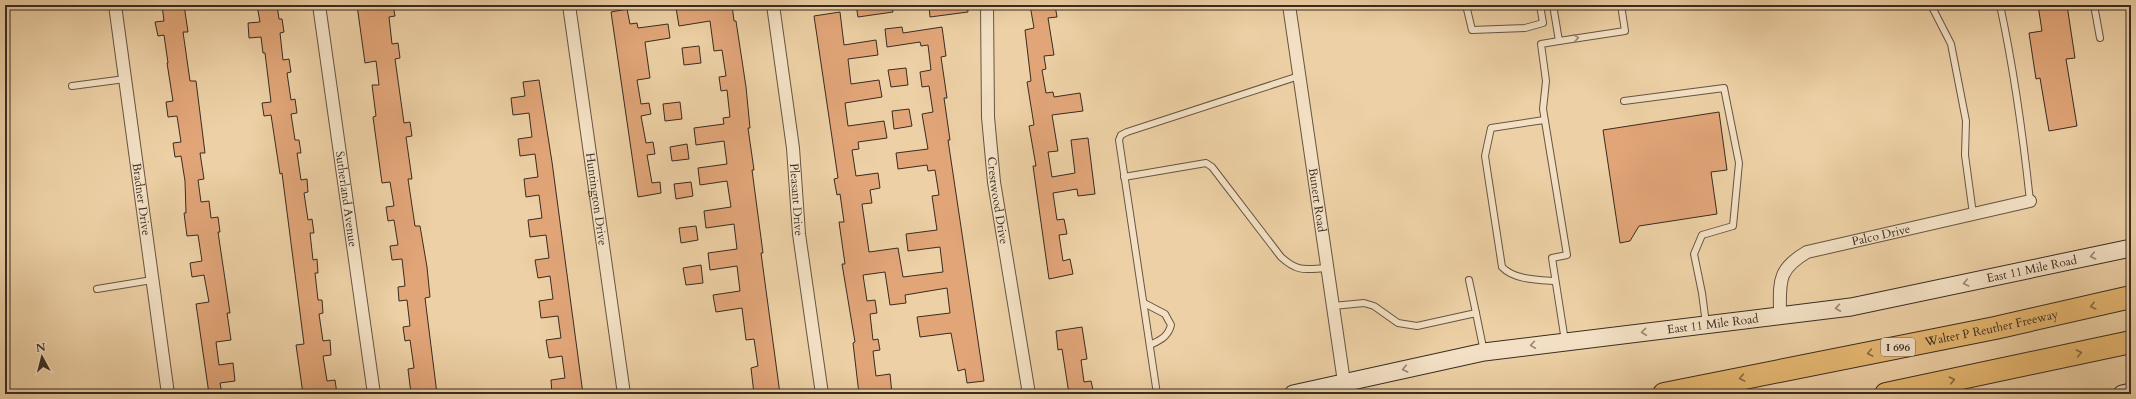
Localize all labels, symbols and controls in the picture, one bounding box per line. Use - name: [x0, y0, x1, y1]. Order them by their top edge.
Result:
- one-way arrow: [1572, 34, 1579, 43]
- street label: Sutherland Avenue: [332, 150, 361, 248]
- street label: Huntington Drive: [582, 152, 611, 247]
- street label: Crestwood Drive: [984, 156, 1012, 245]
- street label: Bradner Drive: [129, 162, 154, 236]
- street label: Pleasant Drive: [786, 163, 807, 236]
- street label: Bunert Road: [1305, 167, 1330, 234]
- street label: Palco Drive: [1850, 221, 1912, 250]
- street label: East 11 Mile Road: [1985, 251, 2079, 286]
- one-way arrow: [2090, 251, 2096, 259]
- one-way arrow: [1962, 278, 1969, 286]
- one-way arrow: [2090, 301, 2097, 310]
- one-way arrow: [1835, 303, 1841, 312]
- street label: Walter P Reuther Freeway: [1922, 306, 2060, 350]
- street label: East 11 Mile Road: [1666, 310, 1760, 337]
- one-way arrow: [1641, 327, 1647, 336]
- north arrow: [22, 337, 62, 377]
- road number: I 696: [1881, 338, 1915, 356]
- text: N: [35, 339, 47, 356]
- one-way arrow: [1530, 340, 1536, 349]
- one-way arrow: [1867, 348, 1873, 357]
- one-way arrow: [2076, 349, 2082, 357]
- one-way arrow: [1402, 364, 1408, 372]
- one-way arrow: [1739, 374, 1746, 382]
- one-way arrow: [1949, 377, 1955, 385]

